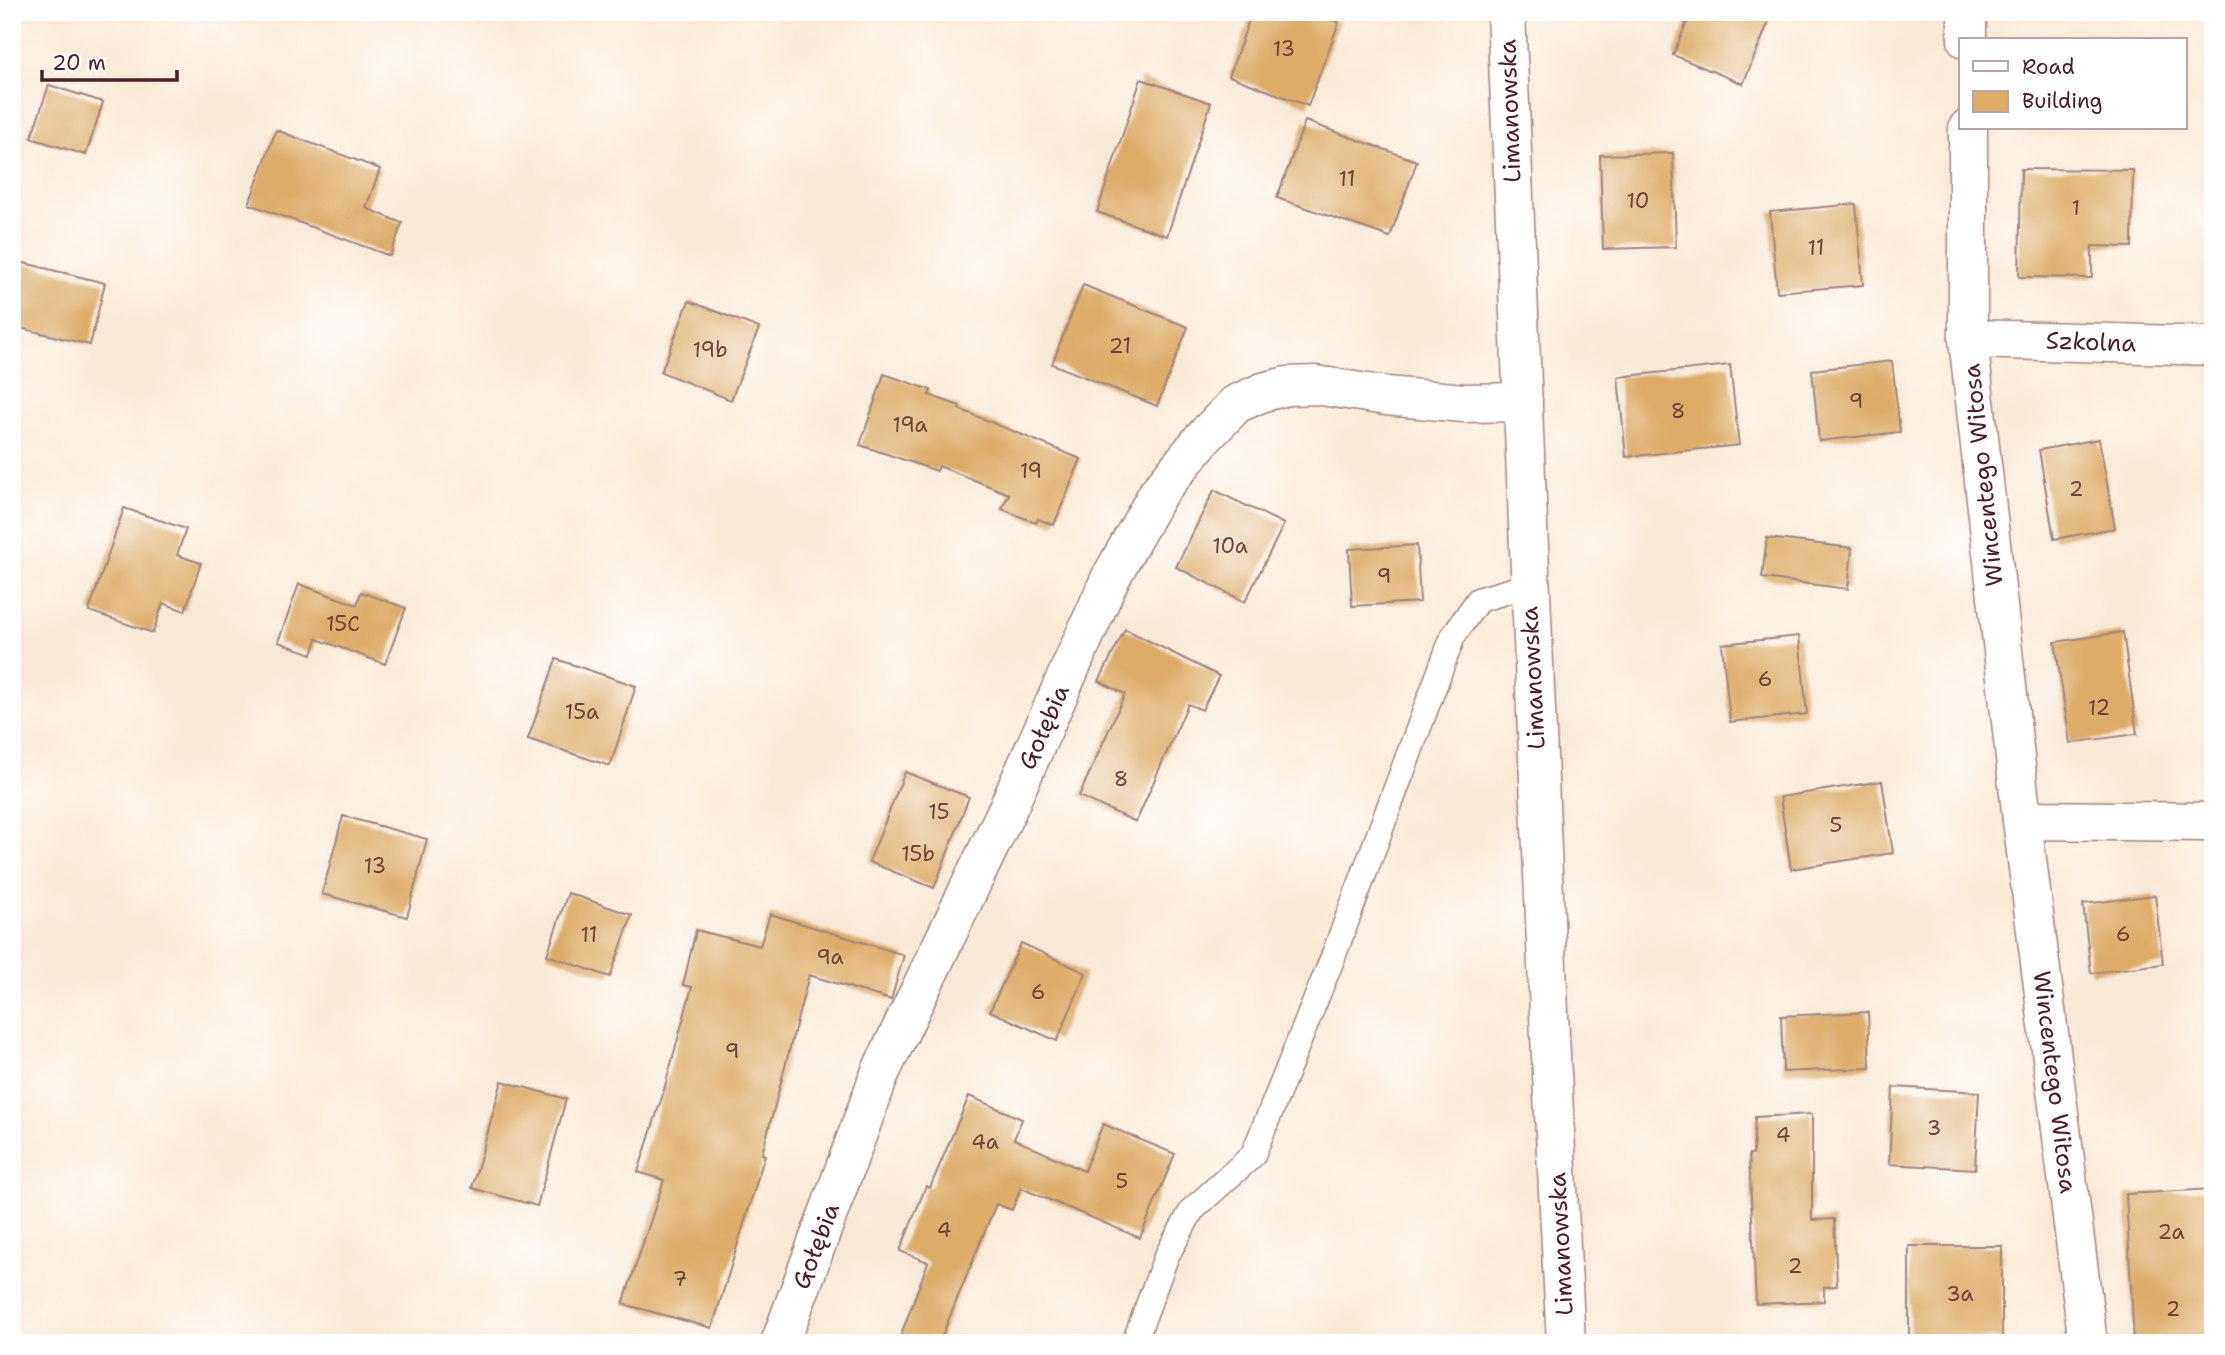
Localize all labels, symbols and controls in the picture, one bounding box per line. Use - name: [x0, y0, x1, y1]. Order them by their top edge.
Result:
- house number: 13: [1273, 35, 1295, 63]
- scale bar: [42, 38, 177, 82]
- legend: [1959, 38, 2186, 130]
- street label: Limanowska: [1492, 39, 1528, 183]
- text: 20 m: [52, 49, 106, 77]
- text: Road: [2022, 53, 2075, 81]
- text: Building: [2022, 87, 2102, 115]
- house number: 11: [1339, 165, 1355, 193]
- house number: 10: [1627, 187, 1649, 215]
- house number: 1: [2072, 194, 2080, 222]
- house number: 11: [1808, 234, 1824, 262]
- street label: Szkolna: [2045, 324, 2137, 360]
- house number: 21: [1109, 332, 1131, 360]
- house number: 19b: [692, 336, 728, 364]
- street label: Wincentego Witosa: [1955, 362, 2011, 588]
- house number: 9: [1849, 387, 1863, 415]
- house number: 8: [1671, 397, 1685, 425]
- house number: 19a: [892, 411, 928, 439]
- house number: 19: [1020, 457, 1042, 485]
- house number: 2: [2069, 475, 2083, 503]
- house number: 10a: [1212, 532, 1248, 560]
- house number: 9: [1377, 562, 1391, 590]
- street label: Limanowska: [1513, 605, 1553, 750]
- house number: 15C: [326, 610, 360, 638]
- house number: 6: [1758, 665, 1772, 693]
- street label: Gołębia: [1011, 679, 1077, 774]
- house number: 12: [2088, 694, 2110, 722]
- house number: 15a: [565, 698, 599, 726]
- house number: 8: [1114, 765, 1128, 793]
- house number: 15: [928, 798, 950, 826]
- house number: 5: [1830, 811, 1842, 839]
- house number: 15b: [901, 840, 935, 868]
- house number: 13: [364, 852, 386, 880]
- house number: 6: [2116, 920, 2130, 948]
- house number: 11: [581, 921, 597, 949]
- house number: 9a: [816, 943, 844, 971]
- street label: Wincentego Witosa: [2025, 969, 2085, 1195]
- house number: 6: [1031, 978, 1045, 1006]
- house number: 9: [725, 1037, 739, 1065]
- house number: 3: [1927, 1114, 1941, 1142]
- house number: 4: [1776, 1121, 1790, 1149]
- house number: 4a: [971, 1128, 999, 1156]
- house number: 5: [1116, 1167, 1128, 1195]
- street label: Limanowska: [1541, 1171, 1581, 1316]
- street label: Gołębia: [785, 1198, 847, 1294]
- house number: 4: [937, 1216, 951, 1244]
- house number: 2a: [2158, 1218, 2184, 1246]
- house number: 2: [1788, 1252, 1802, 1280]
- house number: 7: [673, 1265, 687, 1293]
- house number: 3a: [1946, 1280, 1974, 1308]
- house number: 2: [2166, 1295, 2180, 1323]

